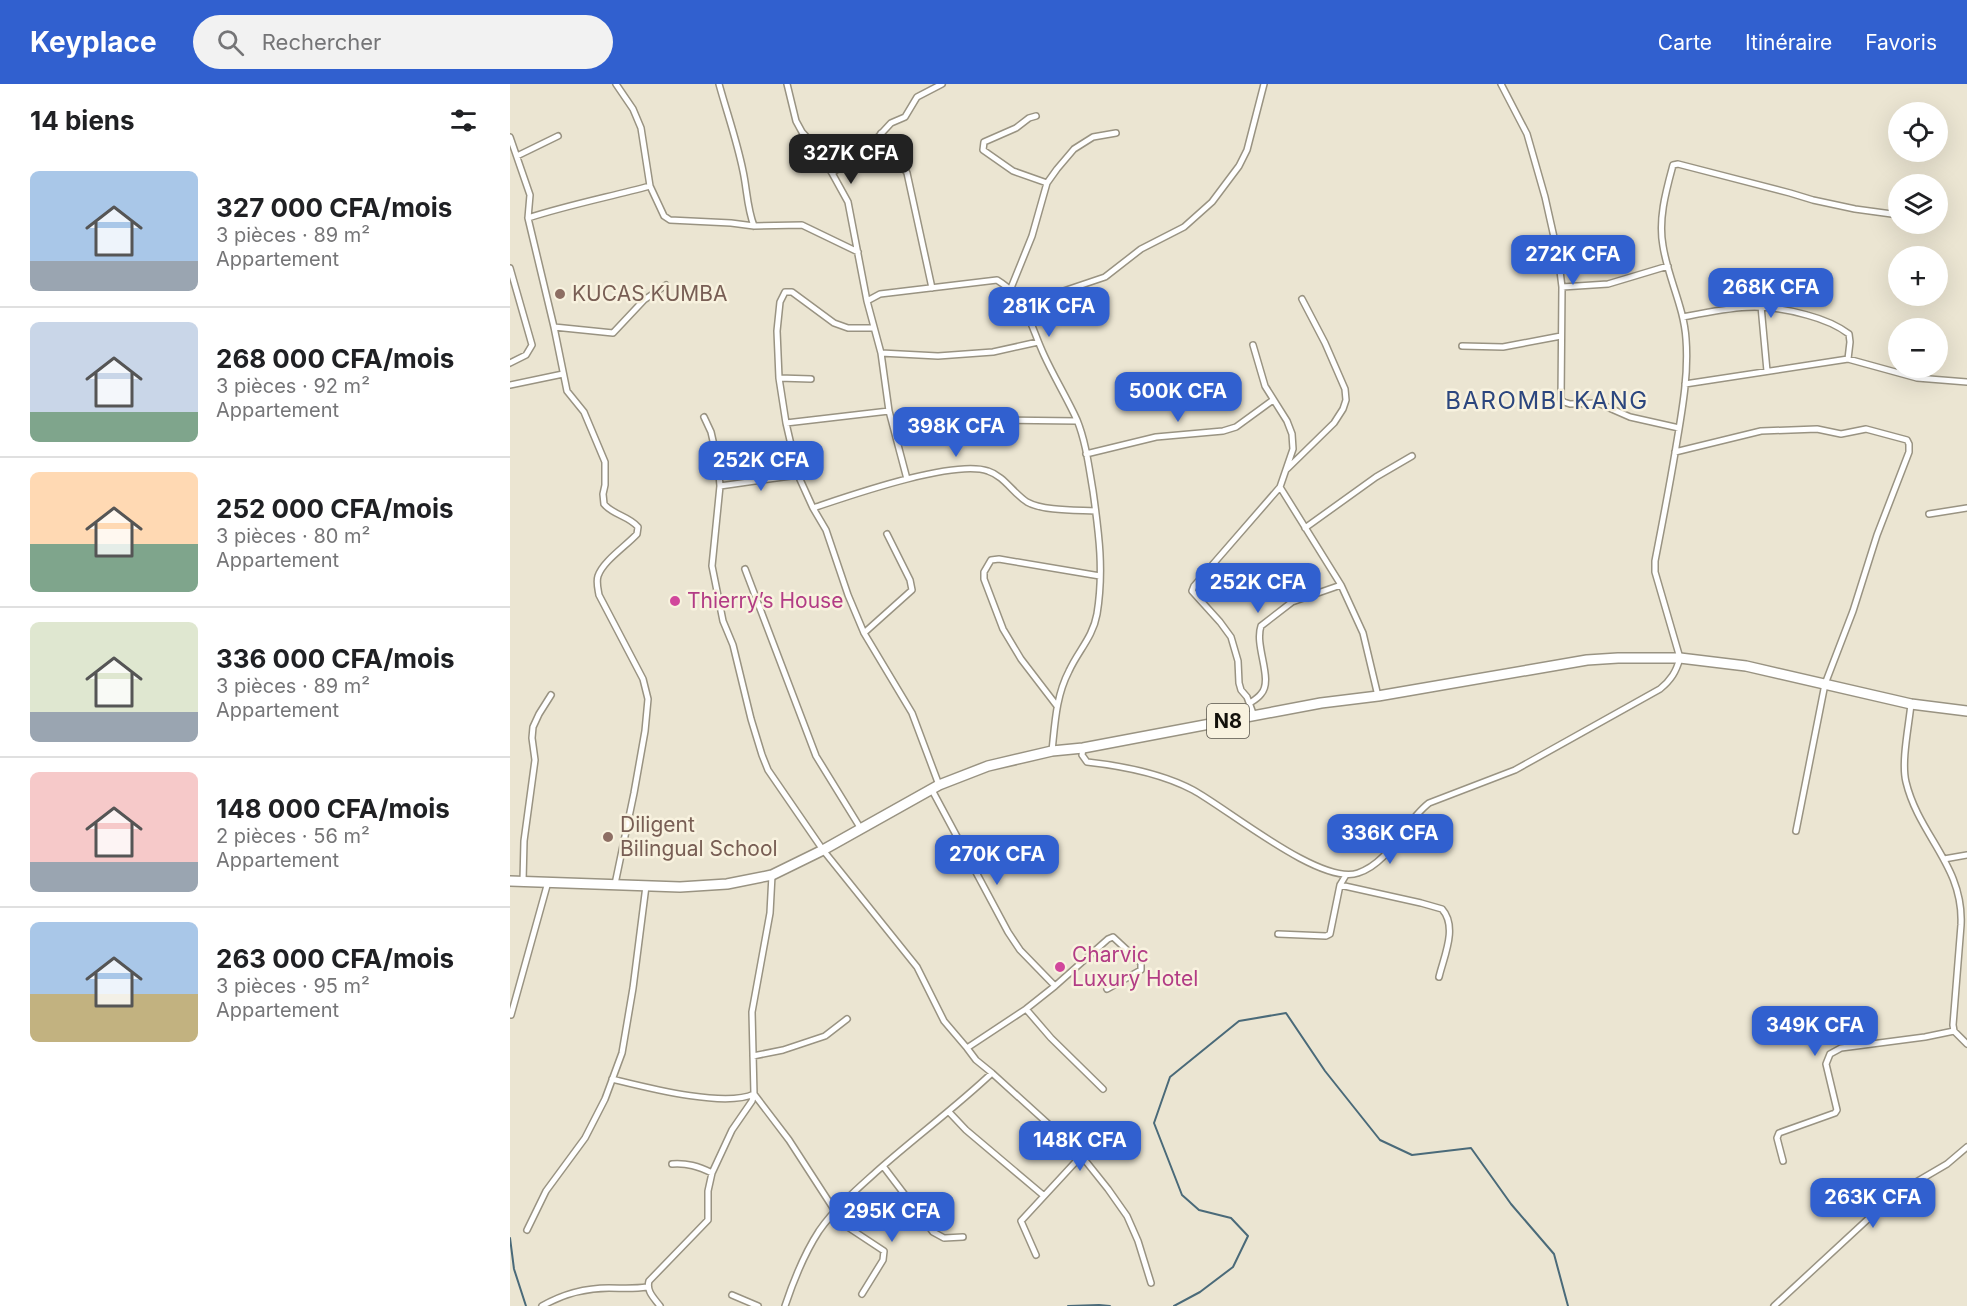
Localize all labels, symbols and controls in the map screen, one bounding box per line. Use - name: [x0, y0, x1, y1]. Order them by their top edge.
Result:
- search box: [193, 15, 613, 69]
- text: Keyplace: [30, 25, 157, 59]
- icon: search: [214, 26, 247, 59]
- text: Rechercher: [262, 29, 381, 55]
- text: Carte: [1658, 30, 1712, 55]
- text: Itinéraire: [1745, 30, 1832, 55]
- text: Favoris: [1865, 30, 1937, 55]
- map controls: [1888, 102, 1948, 378]
- button: locate: [1888, 102, 1948, 162]
- icon: filters: [447, 104, 480, 137]
- text: 14 biens: [30, 105, 135, 136]
- pin: 327K CFA: [789, 134, 913, 185]
- text: 327K CFA: [803, 141, 899, 165]
- button: layers: [1888, 174, 1948, 234]
- text: 327 000 CFA/mois: [216, 192, 452, 223]
- icon: home: [78, 195, 150, 267]
- text: 3 pièces · 89 m²: [216, 223, 370, 247]
- pin: 272K CFA: [1511, 235, 1635, 286]
- text: 272K CFA: [1525, 242, 1621, 266]
- button: +: [1888, 246, 1948, 306]
- text: Appartement: [216, 247, 339, 271]
- pin: 268K CFA: [1709, 268, 1833, 319]
- text: 268K CFA: [1722, 275, 1820, 299]
- place label: KUCAS KUMBA: [572, 281, 727, 306]
- marker: KUCAS KUMBA: [553, 287, 567, 301]
- pin: 281K CFA: [987, 287, 1111, 338]
- text: 281K CFA: [1002, 294, 1096, 318]
- button: −: [1888, 318, 1948, 378]
- text: 268 000 CFA/mois: [216, 343, 454, 374]
- icon: home: [78, 346, 150, 418]
- pin: 500K CFA: [1116, 372, 1240, 423]
- text: 3 pièces · 92 m²: [216, 374, 370, 398]
- text: 500K CFA: [1129, 379, 1227, 403]
- district label: BAROMBI KANG: [1445, 386, 1649, 415]
- text: Appartement: [216, 398, 339, 422]
- pin: 398K CFA: [894, 407, 1018, 458]
- text: 398K CFA: [907, 414, 1005, 438]
- pin: 252K CFA: [699, 441, 823, 492]
- text: 252K CFA: [713, 448, 809, 472]
- text: 252 000 CFA/mois: [216, 493, 454, 524]
- icon: home: [78, 496, 150, 568]
- text: 3 pièces · 80 m²: [216, 524, 370, 548]
- text: Appartement: [216, 548, 339, 572]
- pin: 252K CFA: [1196, 563, 1320, 614]
- text: 252K CFA: [1210, 570, 1306, 594]
- place label: Thierry’s House: [687, 588, 843, 613]
- marker: Thierry’s House: [668, 594, 682, 608]
- text: 336 000 CFA/mois: [216, 643, 455, 674]
- icon: home: [78, 646, 150, 718]
- text: 3 pièces · 89 m²: [216, 674, 370, 698]
- text: Appartement: [216, 698, 339, 722]
- road number: N8: [1207, 704, 1249, 738]
- text: 148 000 CFA/mois: [216, 793, 450, 824]
- icon: home: [78, 796, 150, 868]
- place label: Diligent Bilingual School: [620, 812, 778, 861]
- pin: 336K CFA: [1328, 814, 1452, 865]
- text: 336K CFA: [1341, 821, 1439, 845]
- text: 2 pièces · 56 m²: [216, 824, 370, 848]
- marker: Diligent Bilingual School: [601, 830, 615, 844]
- pin: 270K CFA: [935, 835, 1059, 886]
- text: 270K CFA: [949, 842, 1045, 866]
- text: Appartement: [216, 848, 339, 872]
- place label: Charvic Luxury Hotel: [1072, 942, 1198, 991]
- text: 263 000 CFA/mois: [216, 943, 454, 974]
- icon: home: [78, 946, 150, 1018]
- marker: Charvic Luxury Hotel: [1053, 960, 1067, 974]
- text: 3 pièces · 95 m²: [216, 974, 370, 998]
- text: Appartement: [216, 998, 339, 1022]
- pin: 349K CFA: [1753, 1006, 1877, 1057]
- text: 349K CFA: [1766, 1013, 1864, 1037]
- pin: 148K CFA: [1018, 1121, 1142, 1172]
- text: 148K CFA: [1033, 1128, 1127, 1152]
- pin: 263K CFA: [1811, 1178, 1935, 1229]
- text: 263K CFA: [1824, 1185, 1922, 1209]
- pin: 295K CFA: [830, 1192, 954, 1243]
- text: 295K CFA: [843, 1199, 941, 1223]

